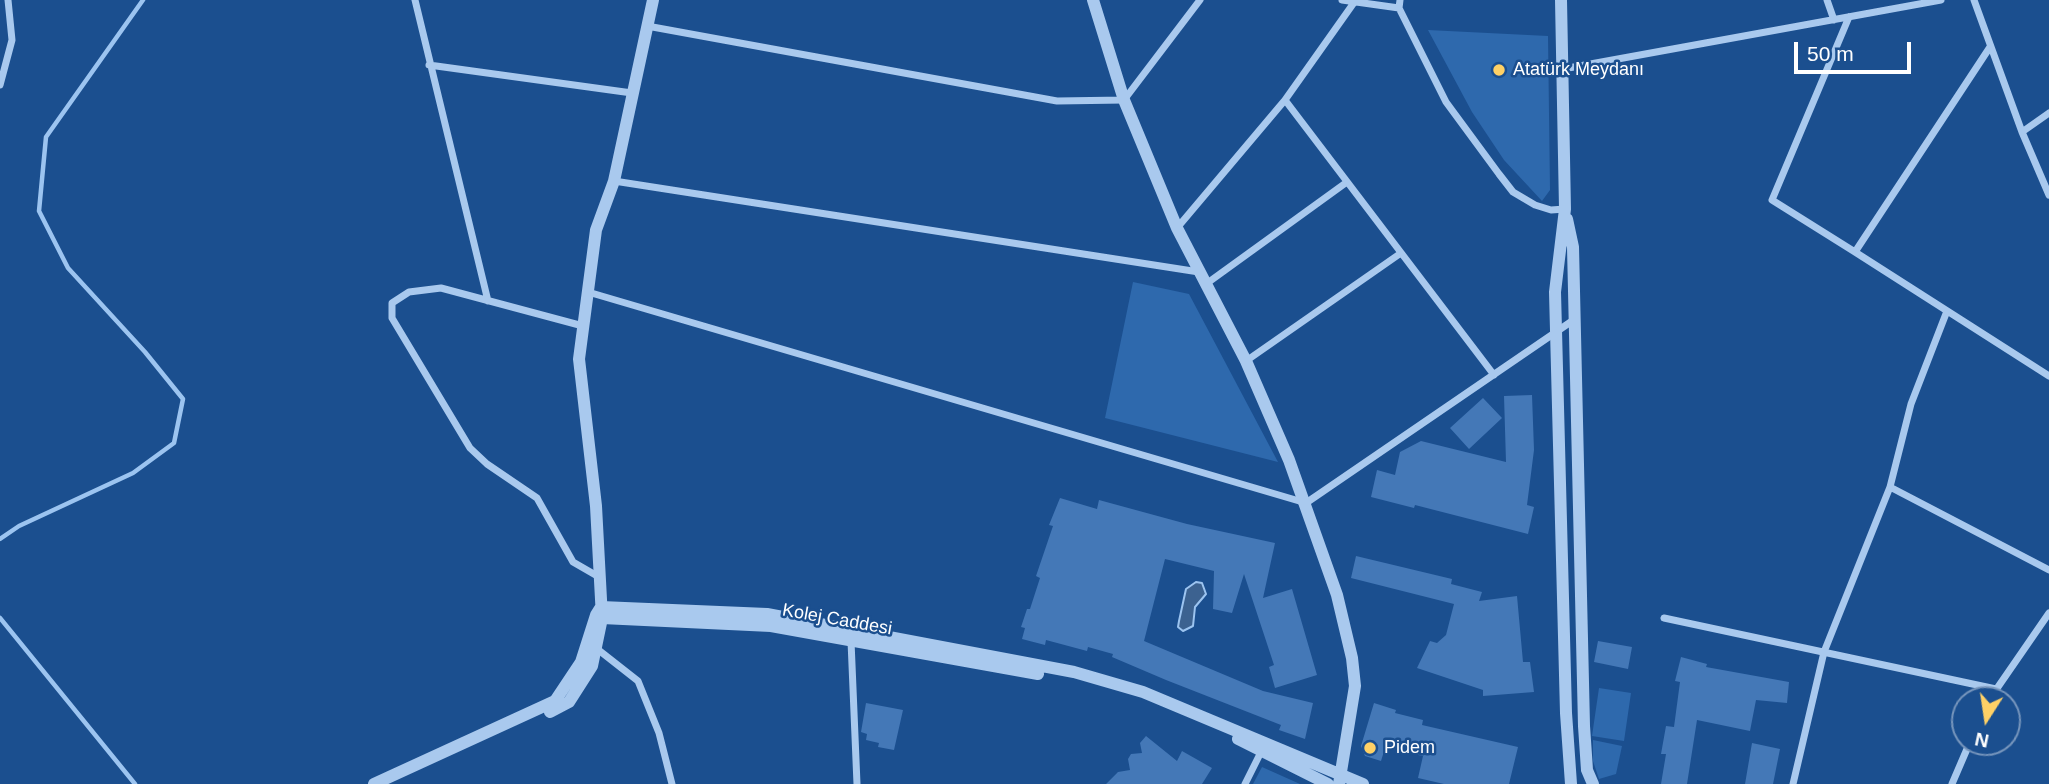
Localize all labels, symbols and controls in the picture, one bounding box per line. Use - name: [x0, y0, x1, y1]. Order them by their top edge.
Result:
- scale bar: [1797, 28, 1914, 72]
- text: 50 m: [1807, 42, 1854, 65]
- place label: Atatürk Meydanı: [1513, 59, 1644, 81]
- marker: Atatürk Meydanı: [1491, 62, 1507, 78]
- street label: Kolej Caddesi: [780, 600, 894, 640]
- north arrow: [1951, 686, 2021, 756]
- text: N: [1973, 728, 1991, 752]
- place label: Pidem: [1384, 737, 1435, 759]
- marker: Pidem: [1362, 740, 1378, 756]

